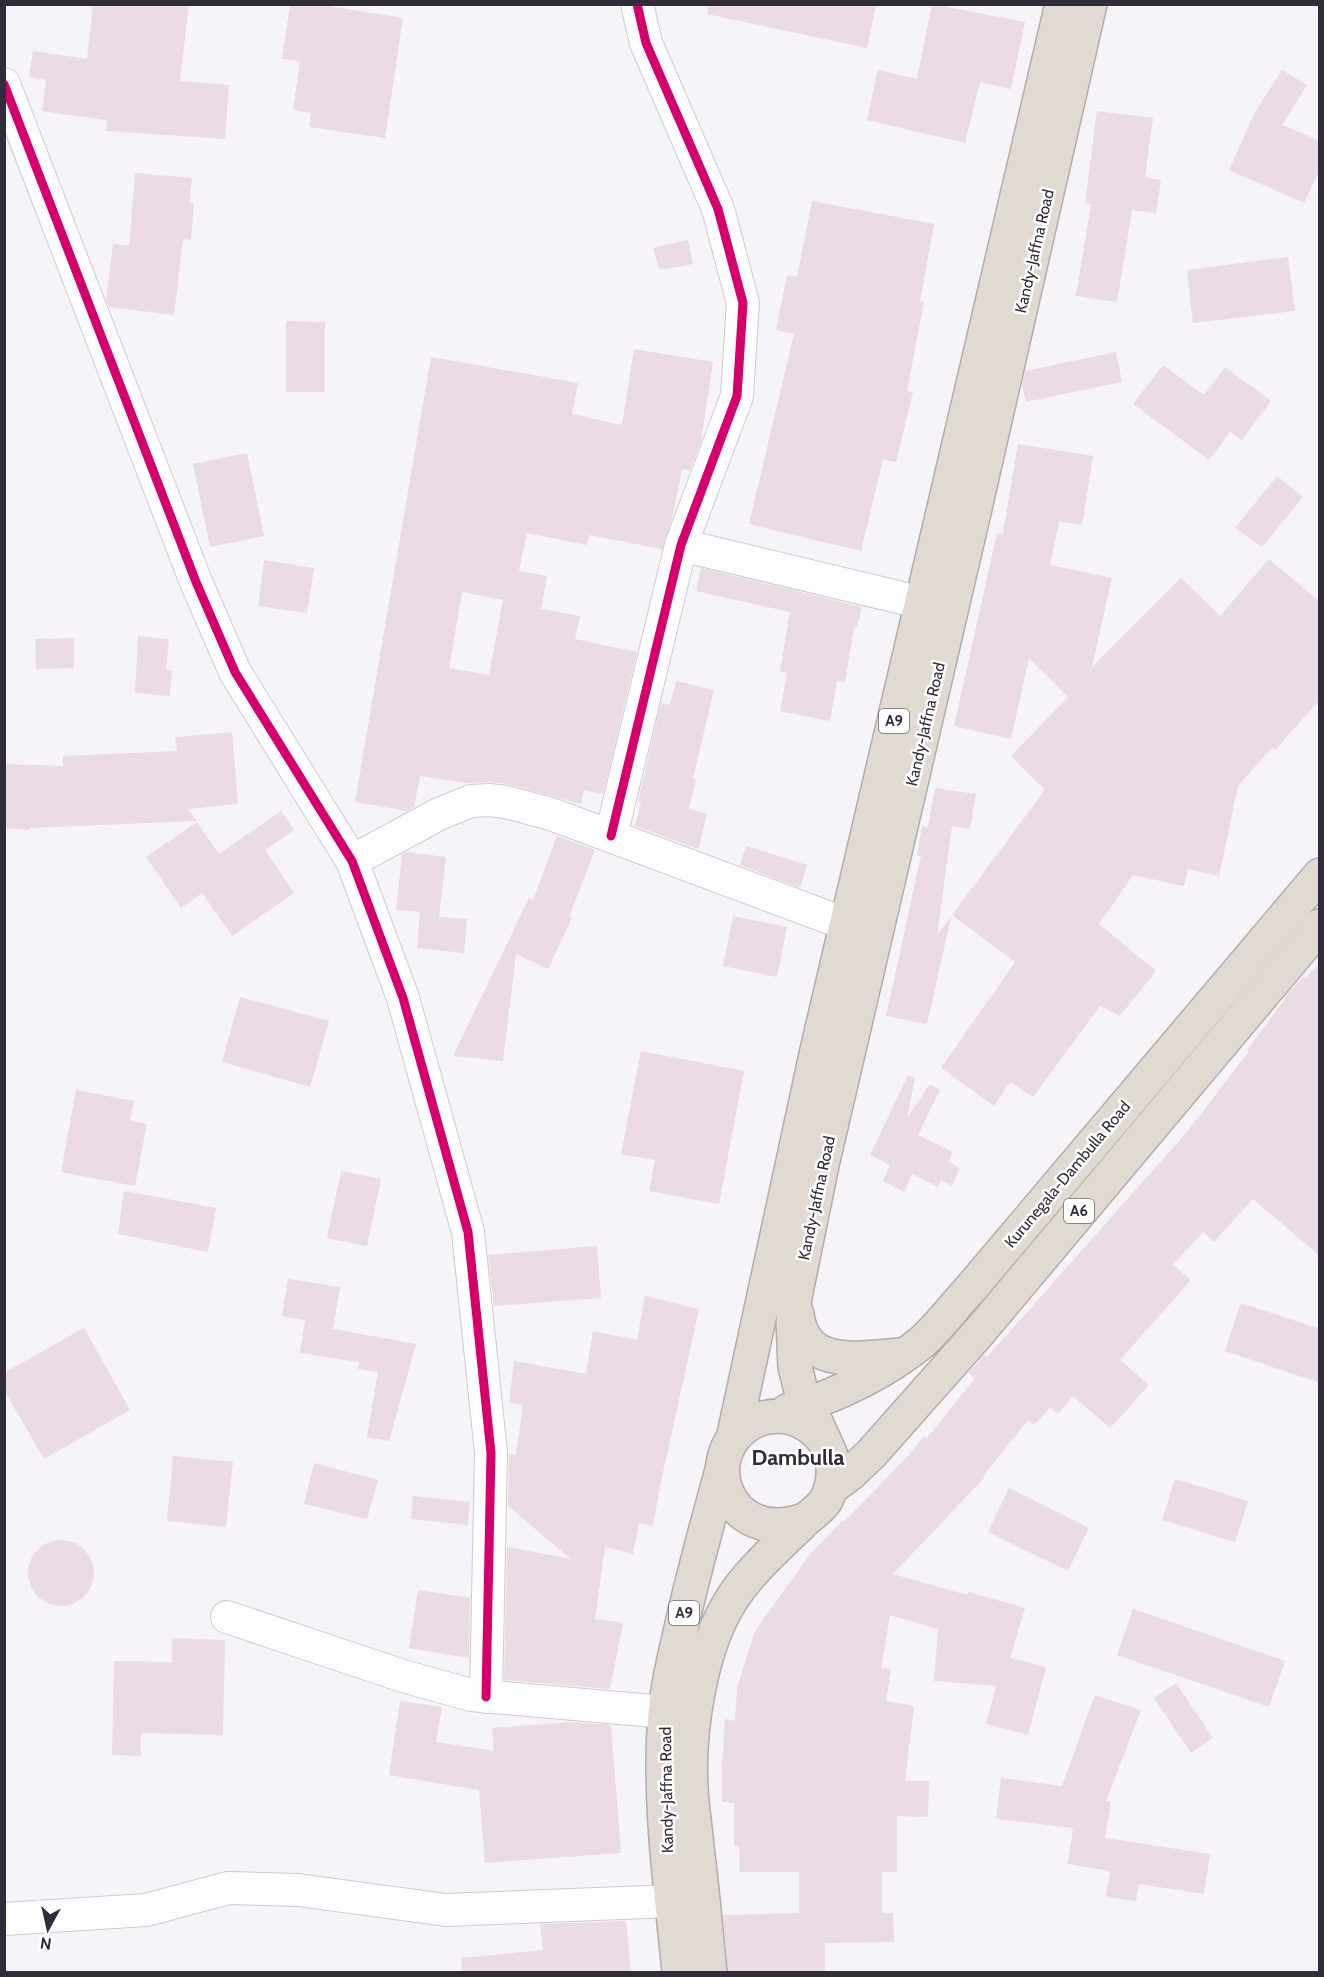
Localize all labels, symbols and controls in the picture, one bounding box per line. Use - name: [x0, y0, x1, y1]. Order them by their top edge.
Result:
- street label: Kandy-Jaffna Road: [1011, 187, 1058, 315]
- street label: Kandy-Jaffna Road: [902, 660, 949, 788]
- road number: A9: [879, 709, 909, 733]
- street label: Kurunegala-Dambulla Road: [1000, 1097, 1134, 1251]
- street label: Kandy-Jaffna Road: [794, 1134, 839, 1262]
- road number: A6: [1064, 1199, 1094, 1223]
- district label: Dambulla: [752, 1444, 845, 1471]
- road number: A9: [669, 1601, 699, 1625]
- street label: Kandy-Jaffna Road: [656, 1727, 677, 1853]
- north arrow: [18, 1899, 78, 1959]
- text: N: [39, 1933, 53, 1954]

